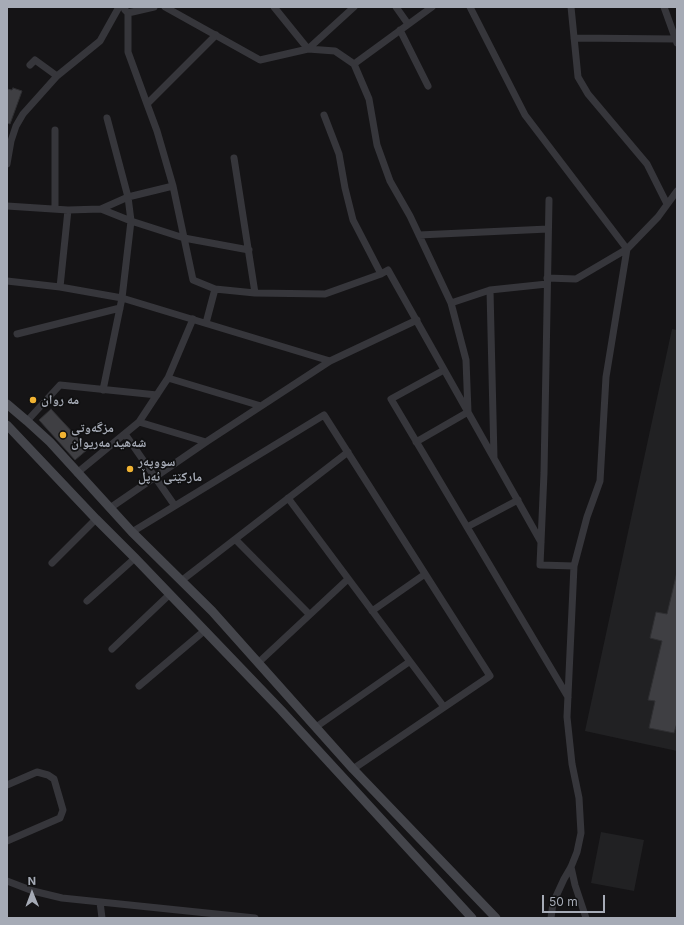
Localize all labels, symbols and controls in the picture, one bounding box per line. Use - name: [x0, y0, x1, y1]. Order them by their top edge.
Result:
- place label: مه روان: [41, 392, 79, 408]
- marker: مه روان: [28, 395, 38, 405]
- place label: مزگەوتی شەھید مەریوان: [71, 420, 146, 451]
- marker: مزگەوتی شەھید مەریوان: [58, 430, 68, 440]
- place label: سووپەر مارکێتی ئەپڵ: [138, 454, 202, 485]
- marker: سووپەر مارکێتی ئەپڵ: [125, 464, 135, 474]
- north arrow: [12, 873, 52, 913]
- text: N: [27, 874, 36, 888]
- scale bar: [544, 887, 607, 913]
- text: 50 m: [549, 894, 578, 909]

